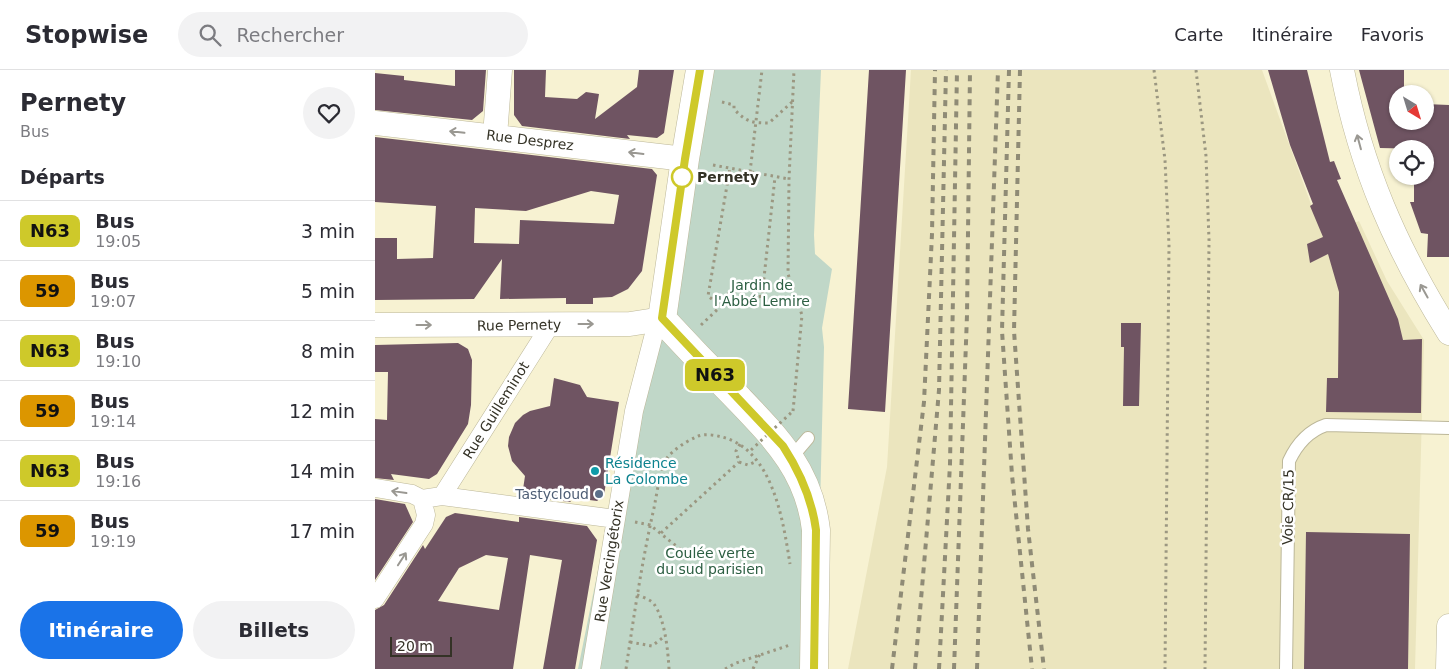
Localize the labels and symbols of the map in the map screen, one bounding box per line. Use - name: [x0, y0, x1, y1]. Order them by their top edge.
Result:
- north arrow: [1389, 85, 1434, 130]
- one-way arrow: [450, 127, 466, 137]
- street label: Rue Desprez: [485, 127, 575, 153]
- one-way arrow: [1354, 135, 1363, 151]
- one-way arrow: [628, 148, 644, 158]
- marker: Pernety: [671, 166, 693, 188]
- place label: Pernety: [697, 169, 759, 185]
- park label: Jardin de l'Abbé Lemire: [714, 277, 810, 309]
- one-way arrow: [1419, 284, 1428, 299]
- street label: Rue Pernety: [477, 316, 561, 334]
- one-way arrow: [578, 319, 594, 329]
- one-way arrow: [415, 320, 431, 330]
- street label: Rue Guilleminot: [460, 358, 533, 462]
- line badge: N63: [686, 359, 744, 391]
- place label: Résidence La Colombe: [605, 455, 688, 487]
- marker: Résidence La Colombe: [589, 465, 601, 477]
- street label: Voie CR/15: [1279, 469, 1297, 545]
- place label: Tastycloud: [514, 486, 589, 502]
- one-way arrow: [391, 487, 407, 497]
- marker: Tastycloud: [593, 488, 605, 500]
- street label: Rue Vercingétorix: [591, 499, 627, 623]
- park label: Coulée verte du sud parisien: [656, 545, 764, 577]
- one-way arrow: [397, 552, 407, 566]
- scale bar: [390, 634, 453, 657]

